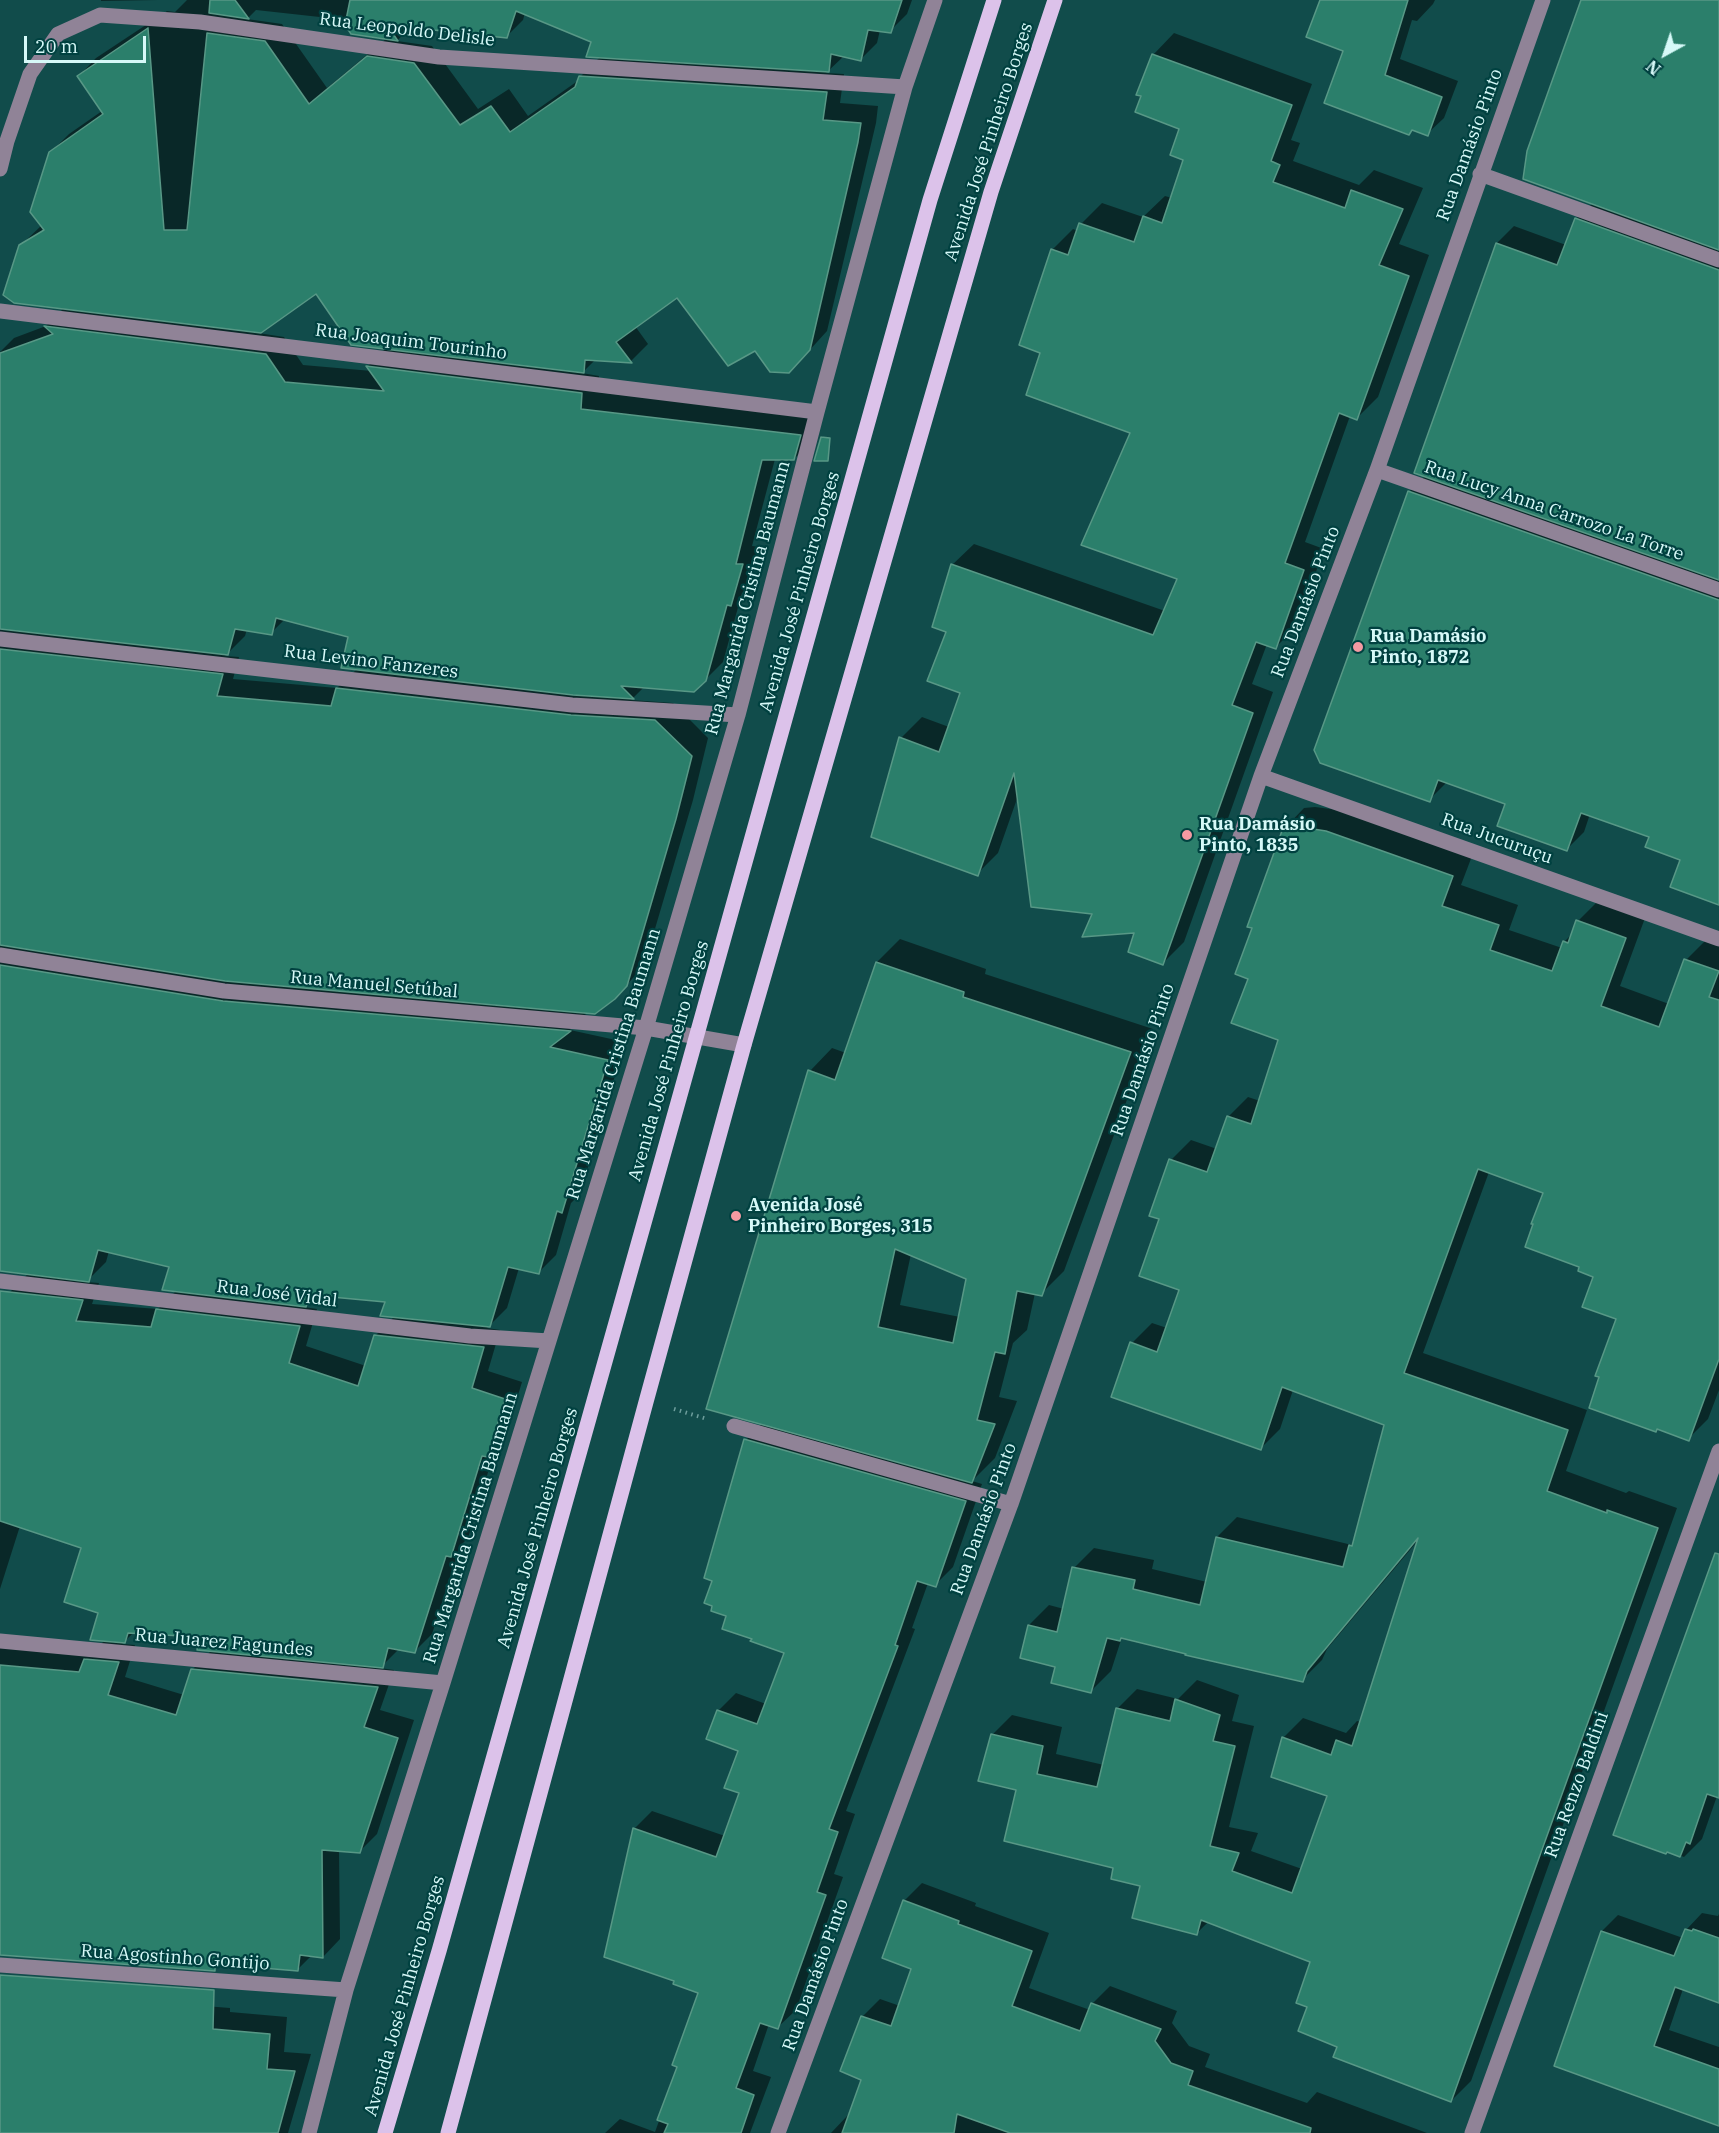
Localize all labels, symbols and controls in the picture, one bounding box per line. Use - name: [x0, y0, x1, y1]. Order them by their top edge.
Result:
- street label: Rua Leopoldo Delisle: [318, 8, 496, 52]
- street label: Avenida José Pinheiro Borges: [940, 20, 1038, 264]
- scale bar: [27, 24, 148, 62]
- north arrow: [1635, 24, 1695, 84]
- text: 20 m: [35, 35, 78, 58]
- text: N: [1642, 56, 1665, 80]
- street label: Rua Damásio Pinto: [1432, 66, 1508, 224]
- street label: Rua Joaquim Tourinho: [314, 320, 508, 364]
- street label: Rua Lucy Anna Carrozo La Torre: [1421, 456, 1687, 566]
- street label: Rua Margarida Cristina Baumann: [701, 459, 795, 737]
- street label: Avenida José Pinheiro Borges: [755, 469, 845, 715]
- street label: Rua Damásio Pinto: [1267, 523, 1345, 681]
- place label: Rua Damásio Pinto, 1872: [1370, 626, 1486, 668]
- marker: Rua Damásio Pinto, 1872: [1351, 640, 1365, 654]
- street label: Rua Levino Fanzeres: [283, 641, 459, 683]
- street label: Rua Jucuruçu: [1438, 809, 1556, 869]
- place label: Rua Damásio Pinto, 1835: [1199, 814, 1315, 856]
- marker: Rua Damásio Pinto, 1835: [1180, 828, 1194, 842]
- street label: Rua Margarida Cristina Baumann: [562, 926, 666, 1202]
- street label: Avenida José Pinheiro Borges: [624, 938, 714, 1184]
- street label: Rua Manuel Setúbal: [289, 967, 459, 1003]
- street label: Rua Damásio Pinto: [1107, 981, 1179, 1139]
- place label: Avenida José Pinheiro Borges, 315: [748, 1195, 933, 1238]
- marker: Avenida José Pinheiro Borges, 315: [729, 1209, 743, 1223]
- street label: Rua José Vidal: [215, 1276, 339, 1312]
- street label: Rua Margarida Cristina Baumann: [419, 1390, 523, 1666]
- street label: Avenida José Pinheiro Borges: [493, 1405, 583, 1651]
- street label: Rua Damásio Pinto: [946, 1440, 1022, 1598]
- street label: Rua Juarez Fagundes: [134, 1624, 314, 1662]
- street label: Rua Renzo Baldini: [1540, 1709, 1614, 1861]
- street label: Avenida José Pinheiro Borges: [360, 1873, 450, 2119]
- street label: Rua Damásio Pinto: [778, 1896, 854, 2054]
- street label: Rua Agostinho Gontijo: [80, 1941, 270, 1975]

